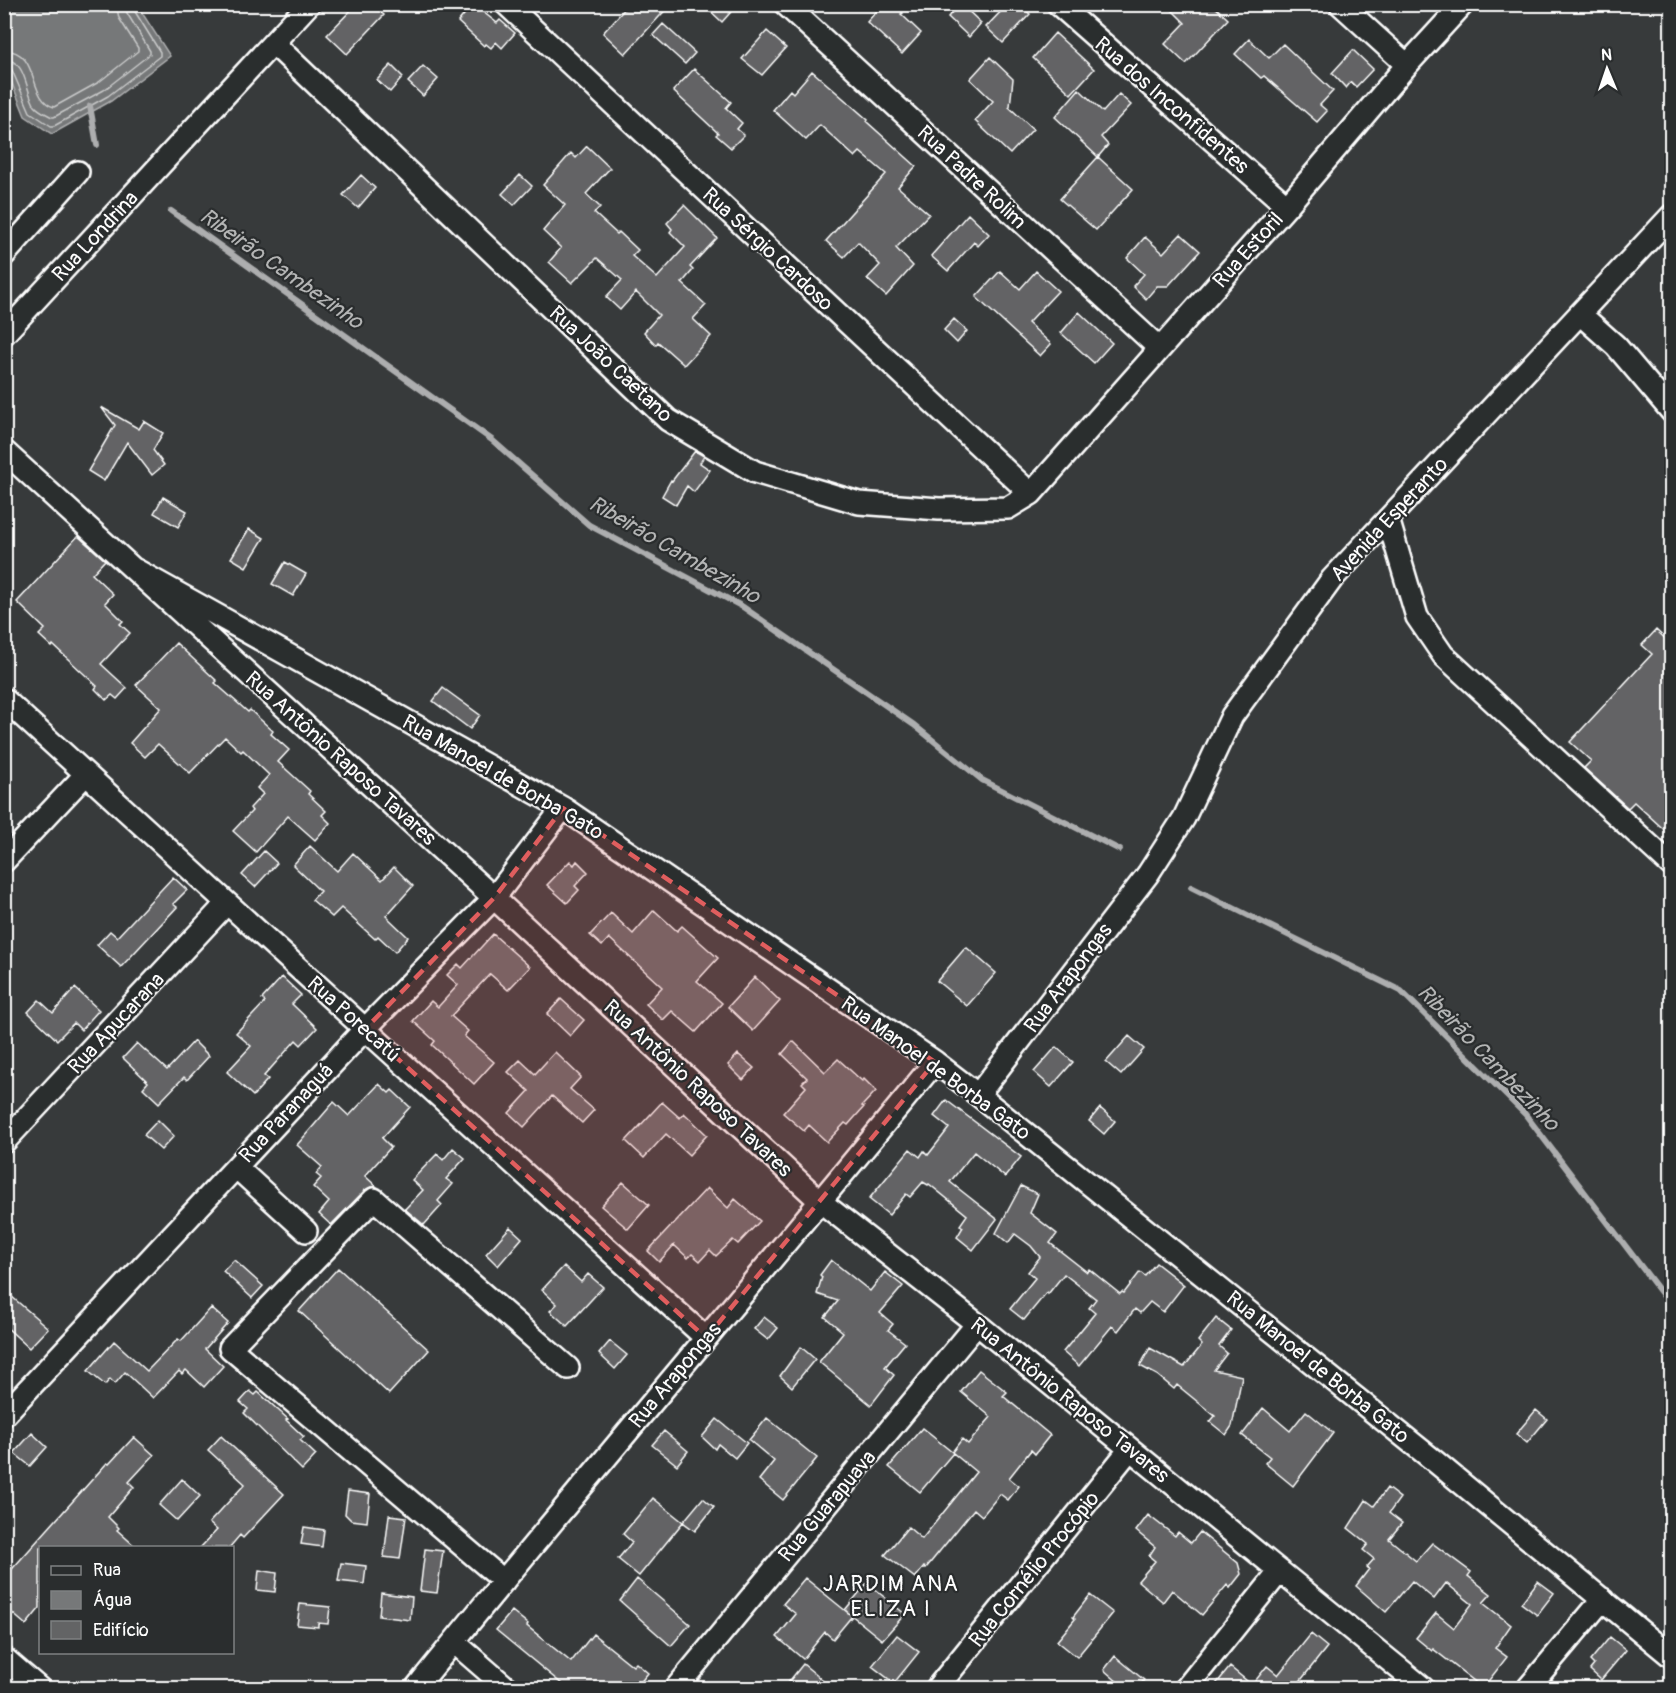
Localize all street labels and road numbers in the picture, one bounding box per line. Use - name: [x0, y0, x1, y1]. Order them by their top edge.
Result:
- street label: Rua dos Inconfidentes: [1089, 31, 1255, 180]
- street label: Rua Padre Rolim: [911, 120, 1032, 235]
- street label: Rua Sérgio Cardoso: [696, 182, 839, 317]
- street label: Rua Londrina: [46, 185, 144, 288]
- street label: Rua Estoril: [1207, 207, 1290, 294]
- street label: Rua João Caetano: [543, 300, 678, 429]
- street label: Avenida Esperanto: [1325, 451, 1454, 587]
- street label: Rua Antônio Raposo Tavares: [239, 665, 442, 852]
- street label: Rua Manoel de Borba Gato: [397, 709, 608, 846]
- street label: Rua Arapongas: [1018, 918, 1119, 1039]
- street label: Rua Apucarana: [62, 967, 171, 1080]
- street label: Rua Porecatú: [301, 970, 406, 1068]
- street label: Rua Manoel de Borba Gato: [835, 990, 1036, 1146]
- street label: Rua Antônio Raposo Tavares: [598, 994, 798, 1183]
- street label: Rua Paranaguá: [233, 1058, 339, 1169]
- street label: Rua Manoel de Borba Gato: [1220, 1285, 1415, 1450]
- street label: Rua Antônio Raposo Tavares: [965, 1312, 1175, 1489]
- street label: Rua Arapongas: [623, 1316, 728, 1434]
- street label: Rua Guarapuava: [773, 1445, 882, 1568]
- street label: Rua Cornélio Procópio: [963, 1486, 1106, 1653]

